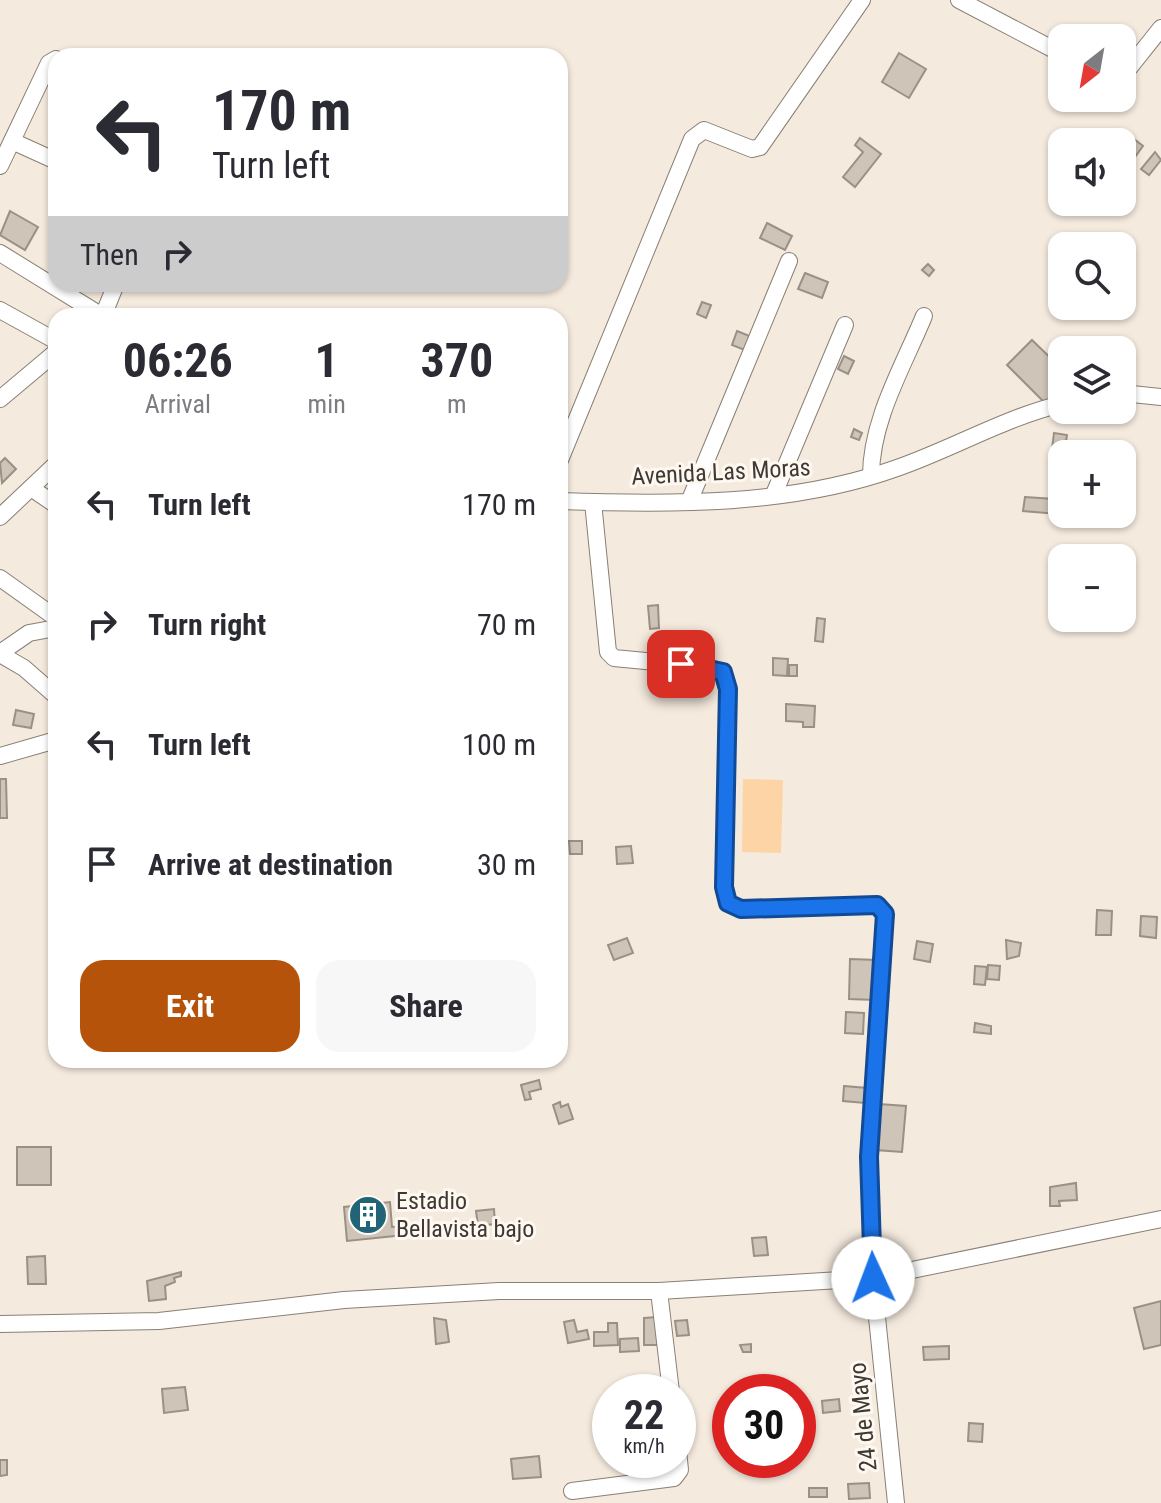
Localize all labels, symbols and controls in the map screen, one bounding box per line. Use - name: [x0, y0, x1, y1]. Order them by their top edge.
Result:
- north arrow: [1048, 24, 1136, 112]
- map controls: [1048, 24, 1136, 632]
- text: 170 m: [212, 78, 351, 144]
- icon: left: [80, 80, 184, 184]
- button: sound: [1048, 128, 1136, 216]
- text: Turn left: [212, 145, 330, 187]
- icon: right: [155, 232, 199, 276]
- button: search: [1048, 232, 1136, 320]
- text: Then: [80, 237, 139, 272]
- text: 06:26: [123, 332, 233, 389]
- text: 1: [315, 332, 339, 389]
- text: 370: [420, 332, 493, 389]
- button: layers: [1048, 336, 1136, 424]
- text: Arrival: [145, 389, 211, 419]
- text: min: [308, 389, 346, 419]
- text: m: [447, 389, 467, 419]
- button: +: [1048, 440, 1136, 528]
- street label: Avenida Las Moras: [631, 453, 811, 491]
- icon: left: [80, 482, 124, 526]
- text: Turn left: [148, 487, 251, 522]
- text: 170 m: [462, 487, 536, 522]
- button: −: [1048, 544, 1136, 632]
- icon: right: [80, 602, 124, 646]
- text: Turn right: [148, 607, 266, 642]
- text: 70 m: [477, 607, 536, 642]
- pin: [647, 630, 715, 698]
- icon: arrive: [659, 642, 703, 686]
- icon: left: [80, 722, 124, 766]
- text: Turn left: [148, 727, 251, 762]
- text: 100 m: [462, 727, 536, 762]
- icon: arrive: [80, 842, 124, 886]
- text: Arrive at destination: [148, 847, 393, 882]
- text: 30 m: [477, 847, 536, 882]
- button: Exit: [80, 960, 300, 1052]
- button: Share: [316, 960, 536, 1052]
- place label: Estadio Bellavista bajo: [396, 1187, 534, 1243]
- building icon: Estadio Bellavista bajo: [347, 1194, 389, 1236]
- position arrow: [831, 1236, 915, 1320]
- street label: 24 de Mayo: [843, 1361, 883, 1473]
- speed limit sign: 30: [712, 1374, 816, 1478]
- text: 22: [624, 1392, 664, 1439]
- text: km/h: [623, 1434, 665, 1458]

